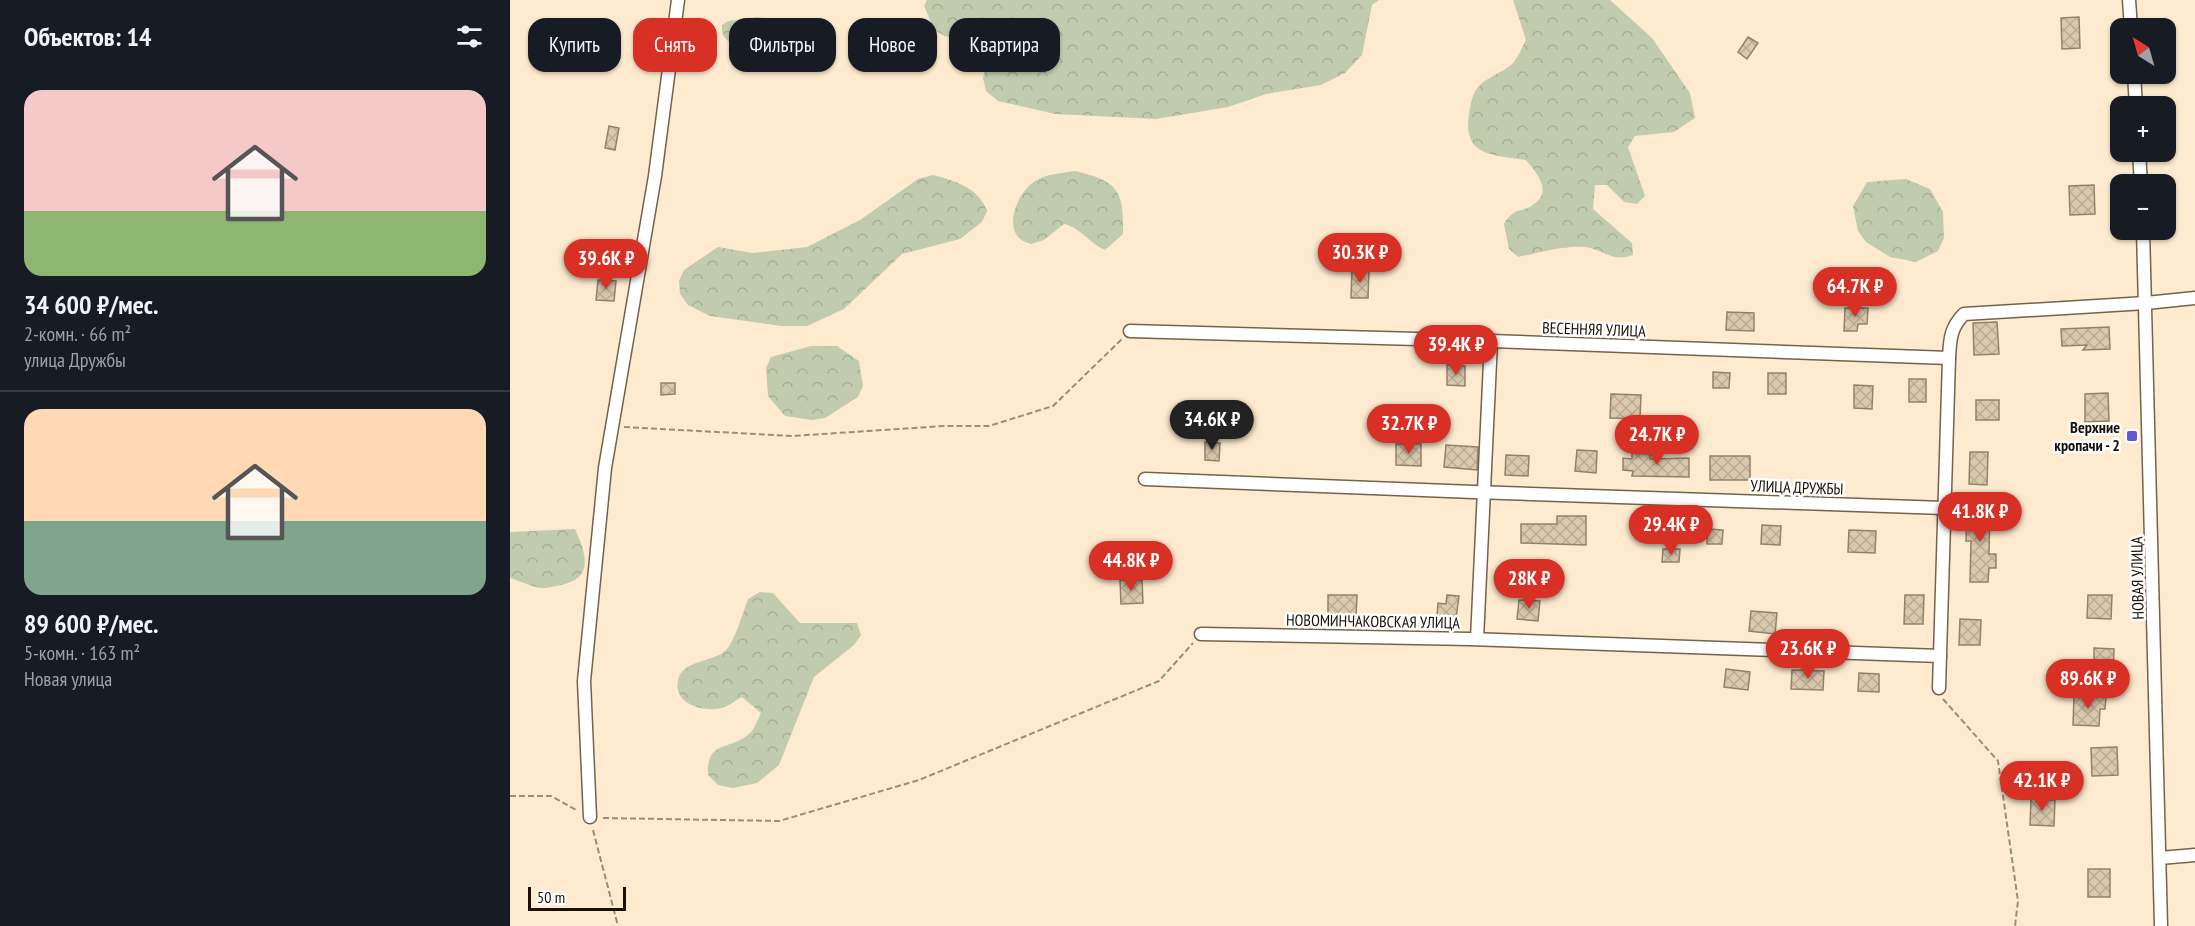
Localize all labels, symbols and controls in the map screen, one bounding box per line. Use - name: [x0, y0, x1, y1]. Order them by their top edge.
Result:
- chip: Купить: [528, 18, 621, 72]
- chip: Снять: [633, 18, 717, 72]
- chip: Фильтры: [729, 18, 836, 72]
- chip: Новое: [848, 18, 937, 72]
- chip: Квартира: [949, 18, 1060, 72]
- north arrow: [2110, 18, 2176, 84]
- map controls: [2110, 18, 2176, 240]
- text: Объектов: 14: [24, 20, 151, 53]
- icon: filters: [453, 20, 486, 53]
- button: +: [2110, 96, 2176, 162]
- icon: home: [201, 129, 309, 237]
- button: −: [2110, 174, 2176, 240]
- pin: 30.3K ₽: [1305, 233, 1415, 284]
- pin: 39.6K ₽: [551, 239, 661, 290]
- text: 30.3K ₽: [1332, 239, 1388, 265]
- text: 39.6K ₽: [578, 245, 634, 271]
- pin: 64.7K ₽: [1800, 267, 1910, 318]
- text: 64.7K ₽: [1827, 273, 1883, 299]
- text: 34 600 ₽/мес.: [24, 288, 158, 321]
- street label: ВЕСЕННЯЯ УЛИЦА: [1542, 317, 1647, 341]
- text: 2-комн. · 66 m²: [24, 321, 131, 347]
- pin: 39.4K ₽: [1401, 325, 1511, 376]
- text: 39.4K ₽: [1428, 331, 1484, 357]
- text: улица Дружбы: [24, 347, 126, 373]
- pin: 34.6K ₽: [1157, 400, 1267, 451]
- pin: 32.7K ₽: [1354, 404, 1464, 455]
- text: 34.6K ₽: [1184, 406, 1240, 432]
- text: 32.7K ₽: [1381, 410, 1437, 436]
- pin: 24.7K ₽: [1602, 415, 1712, 466]
- place label: Верхние кропачи - 2: [2054, 417, 2120, 455]
- text: 24.7K ₽: [1629, 421, 1685, 447]
- marker: Верхние кропачи - 2: [2125, 429, 2139, 443]
- icon: home: [201, 448, 309, 556]
- street label: УЛИЦА ДРУЖБЫ: [1750, 475, 1844, 499]
- pin: 41.8K ₽: [1925, 492, 2035, 543]
- text: 41.8K ₽: [1952, 498, 2008, 524]
- pin: 29.4K ₽: [1616, 505, 1726, 556]
- text: 29.4K ₽: [1643, 511, 1699, 537]
- street label: НОВАЯ УЛИЦА: [2126, 536, 2148, 620]
- pin: 44.8K ₽: [1076, 541, 1186, 592]
- text: 44.8K ₽: [1103, 547, 1159, 573]
- pin: 28K ₽: [1487, 559, 1571, 610]
- text: 28K ₽: [1508, 565, 1550, 591]
- text: 89 600 ₽/мес.: [24, 607, 158, 640]
- street label: НОВОМИНЧАКОВСКАЯ УЛИЦА: [1286, 609, 1460, 633]
- pin: 23.6K ₽: [1753, 629, 1863, 680]
- text: 23.6K ₽: [1780, 635, 1836, 661]
- text: 5-комн. · 163 m²: [24, 640, 140, 666]
- pin: 89.6K ₽: [2033, 659, 2143, 710]
- text: 89.6K ₽: [2060, 665, 2116, 691]
- text: Новая улица: [24, 666, 112, 692]
- pin: 42.1K ₽: [1987, 761, 2097, 812]
- text: 42.1K ₽: [2014, 767, 2070, 793]
- scale bar: [528, 884, 626, 912]
- text: 50 m: [537, 887, 565, 907]

